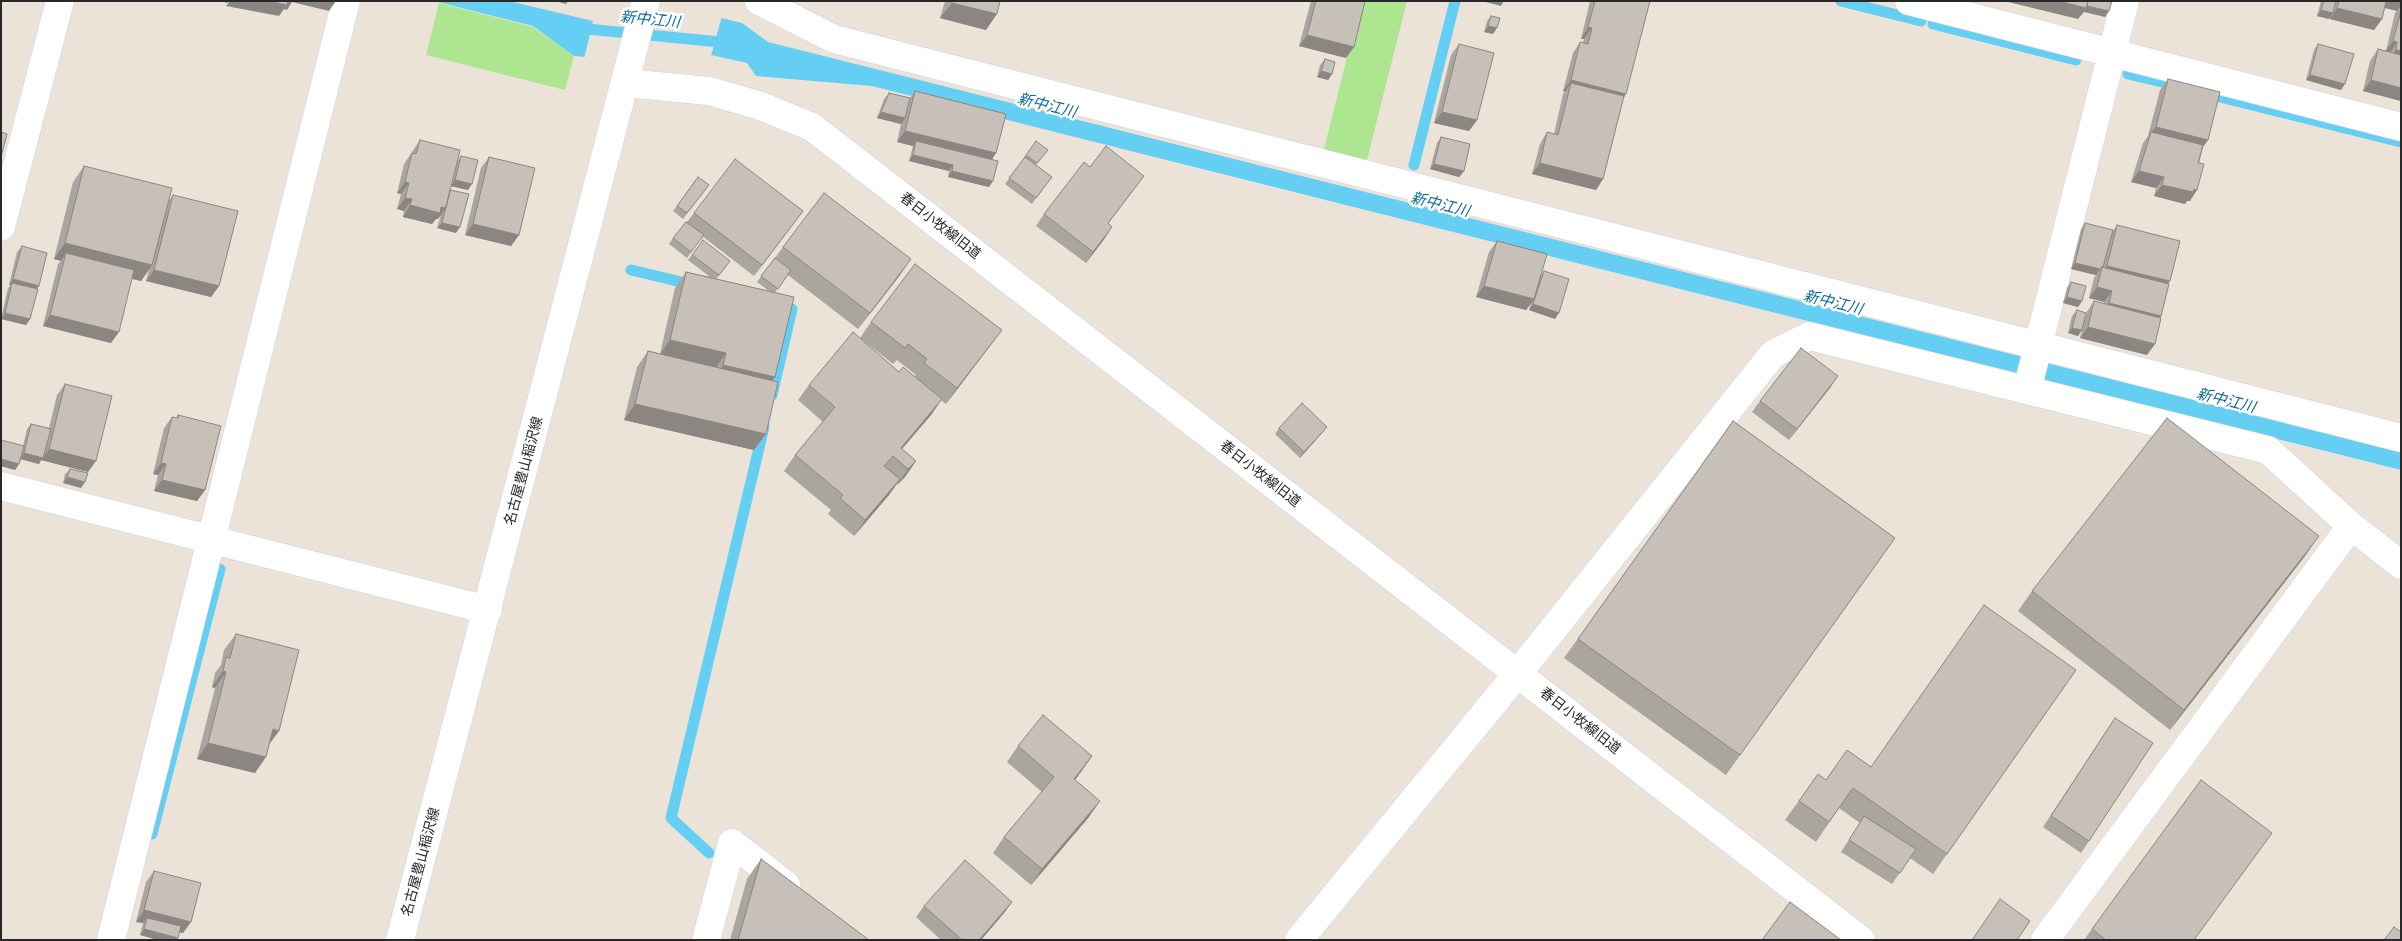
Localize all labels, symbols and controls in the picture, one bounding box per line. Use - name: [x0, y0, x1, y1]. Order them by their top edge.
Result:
- water label: 新中江川: [619, 8, 681, 32]
- water label: 新中江川: [1016, 90, 1078, 122]
- street label: 春日小牧線旧道: [896, 189, 984, 263]
- water label: 新中江川: [1409, 189, 1471, 221]
- water label: 新中江川: [1802, 287, 1864, 319]
- water label: 新中江川: [2195, 385, 2257, 417]
- street label: 名古屋豊山稲沢線: [501, 415, 547, 527]
- street label: 春日小牧線旧道: [1216, 437, 1304, 511]
- street label: 春日小牧線旧道: [1536, 684, 1624, 758]
- street label: 名古屋豊山稲沢線: [398, 806, 444, 918]

